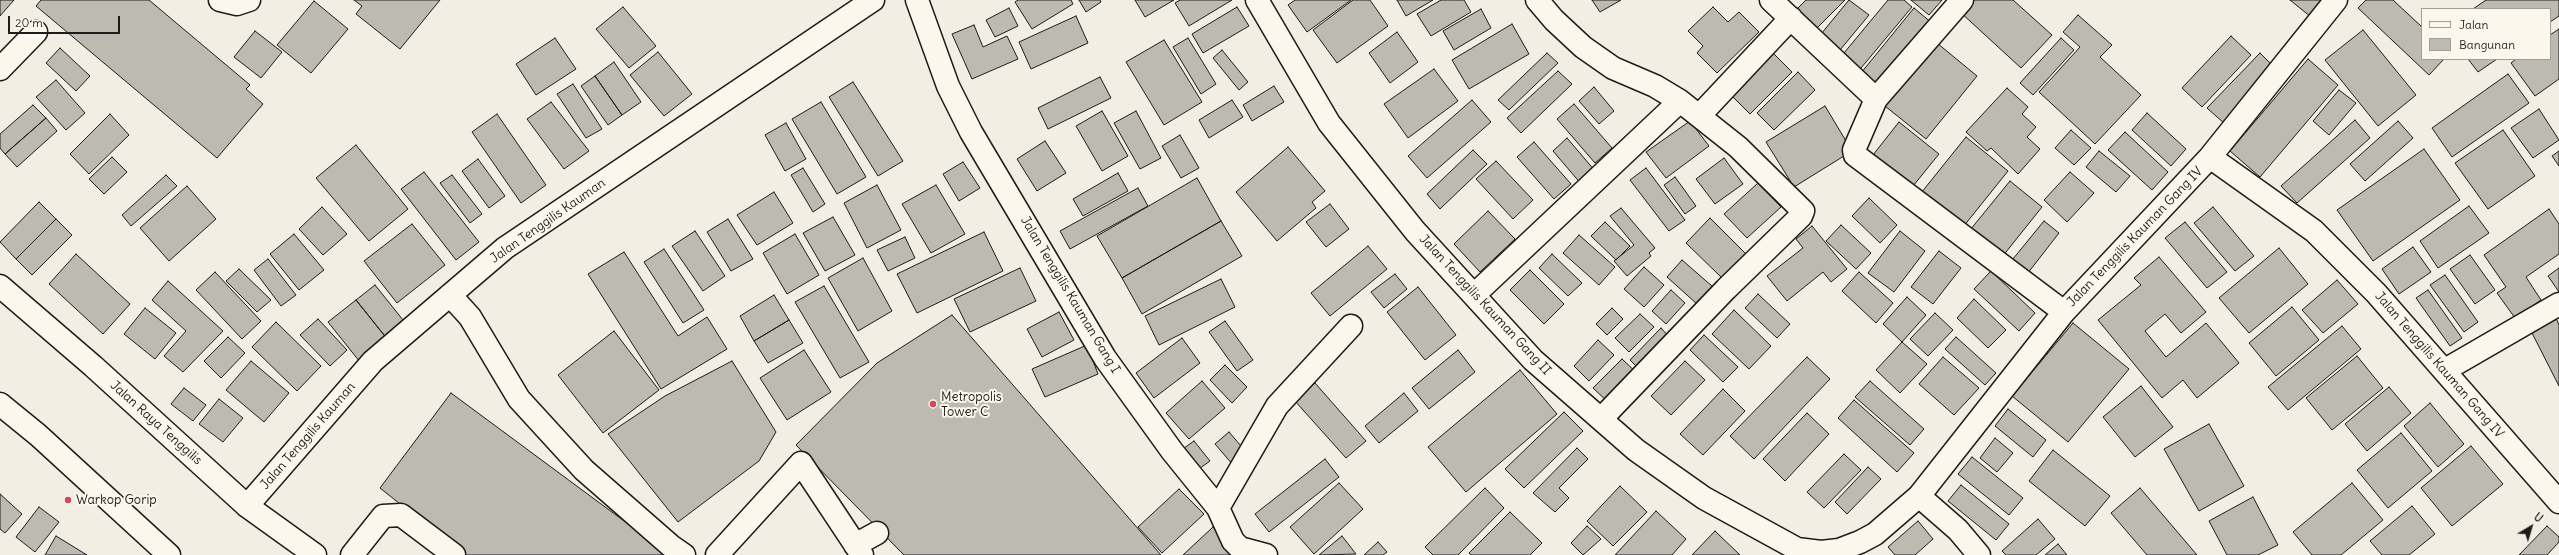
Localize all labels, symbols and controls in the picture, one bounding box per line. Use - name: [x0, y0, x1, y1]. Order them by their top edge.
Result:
- scale bar: [10, 8, 122, 34]
- legend: [2421, 8, 2551, 60]
- text: 20 m: [15, 15, 43, 30]
- text: Jalan: [2459, 17, 2488, 32]
- text: Bangunan: [2459, 37, 2515, 52]
- street label: Jalan Tenggilis Kauman Gang IV: [2064, 164, 2206, 310]
- street label: Jalan Tenggilis Kauman: [487, 175, 609, 267]
- street label: Jalan Tenggilis Kauman Gang I: [1017, 214, 1123, 376]
- street label: Jalan Tenggilis Kauman Gang II: [1416, 232, 1554, 378]
- street label: Jalan Tenggilis Kauman Gang IV: [2371, 289, 2507, 441]
- street label: Jalan Raya Tenggilis: [107, 378, 205, 468]
- street label: Jalan Tenggilis Kauman: [257, 379, 359, 493]
- place label: Metropolis Tower C: [941, 389, 1002, 420]
- marker: Metropolis Tower C: [928, 399, 938, 409]
- place label: Warkop Gorip: [76, 492, 157, 508]
- marker: Warkop Gorip: [63, 495, 73, 505]
- north arrow: [2511, 507, 2551, 547]
- text: U: [2531, 510, 2546, 525]

